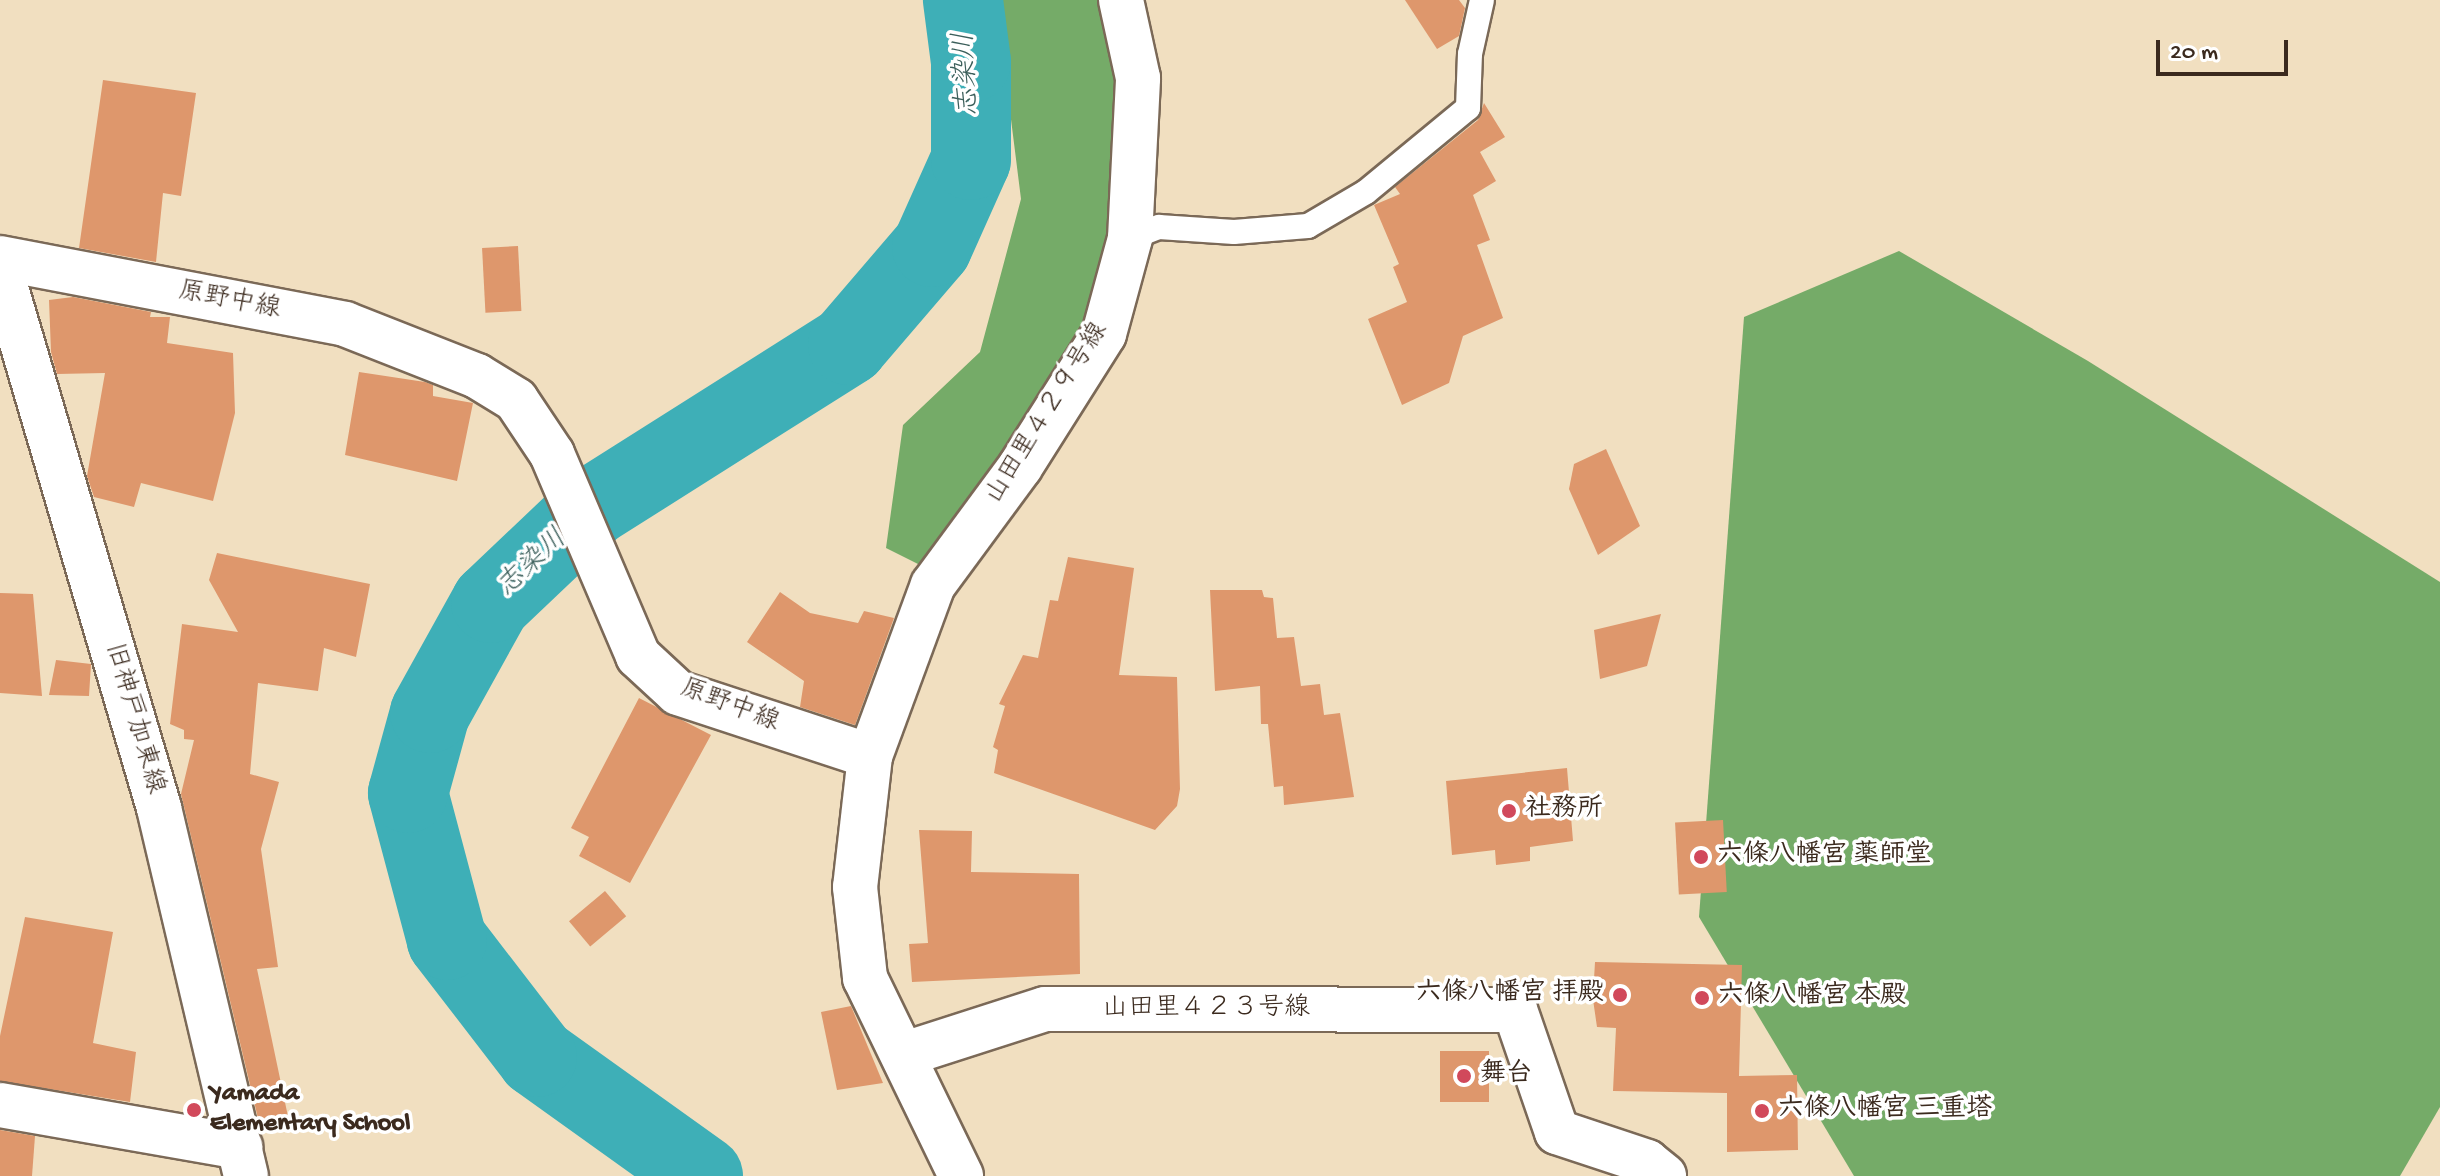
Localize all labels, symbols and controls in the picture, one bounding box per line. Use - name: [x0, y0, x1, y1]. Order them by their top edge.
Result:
- scale bar: [2160, 24, 2292, 74]
- water label: 志染川: [949, 31, 987, 117]
- text: 20 m: [2170, 39, 2218, 68]
- street label: 原野中線: [175, 277, 283, 327]
- street label: 山田里４２９号線: [980, 318, 1116, 510]
- water label: 志染川: [491, 523, 575, 605]
- street label: 旧神戸加東線: [97, 640, 169, 798]
- street label: 原野中線: [675, 674, 783, 740]
- place label: 社務所: [1525, 795, 1603, 827]
- marker: 社務所: [1500, 802, 1518, 820]
- place label: 六條八幡宮 薬師堂: [1717, 841, 1931, 873]
- marker: 六條八幡宮 薬師堂: [1692, 848, 1710, 866]
- place label: 六條八幡宮 拝殿: [1416, 979, 1604, 1011]
- place label: 六條八幡宮 本殿: [1718, 982, 1906, 1014]
- marker: 六條八幡宮 拝殿: [1611, 986, 1629, 1004]
- marker: 六條八幡宮 本殿: [1693, 989, 1711, 1007]
- street label: 山田里４２３号線: [1102, 994, 1310, 1026]
- place label: 舞台: [1480, 1060, 1532, 1092]
- marker: 舞台: [1455, 1067, 1473, 1085]
- place label: Yamada Elementary School: [210, 1079, 410, 1140]
- place label: 六條八幡宮 三重塔: [1778, 1095, 1992, 1127]
- marker: Yamada Elementary School: [185, 1101, 203, 1119]
- marker: 六條八幡宮 三重塔: [1753, 1102, 1771, 1120]

